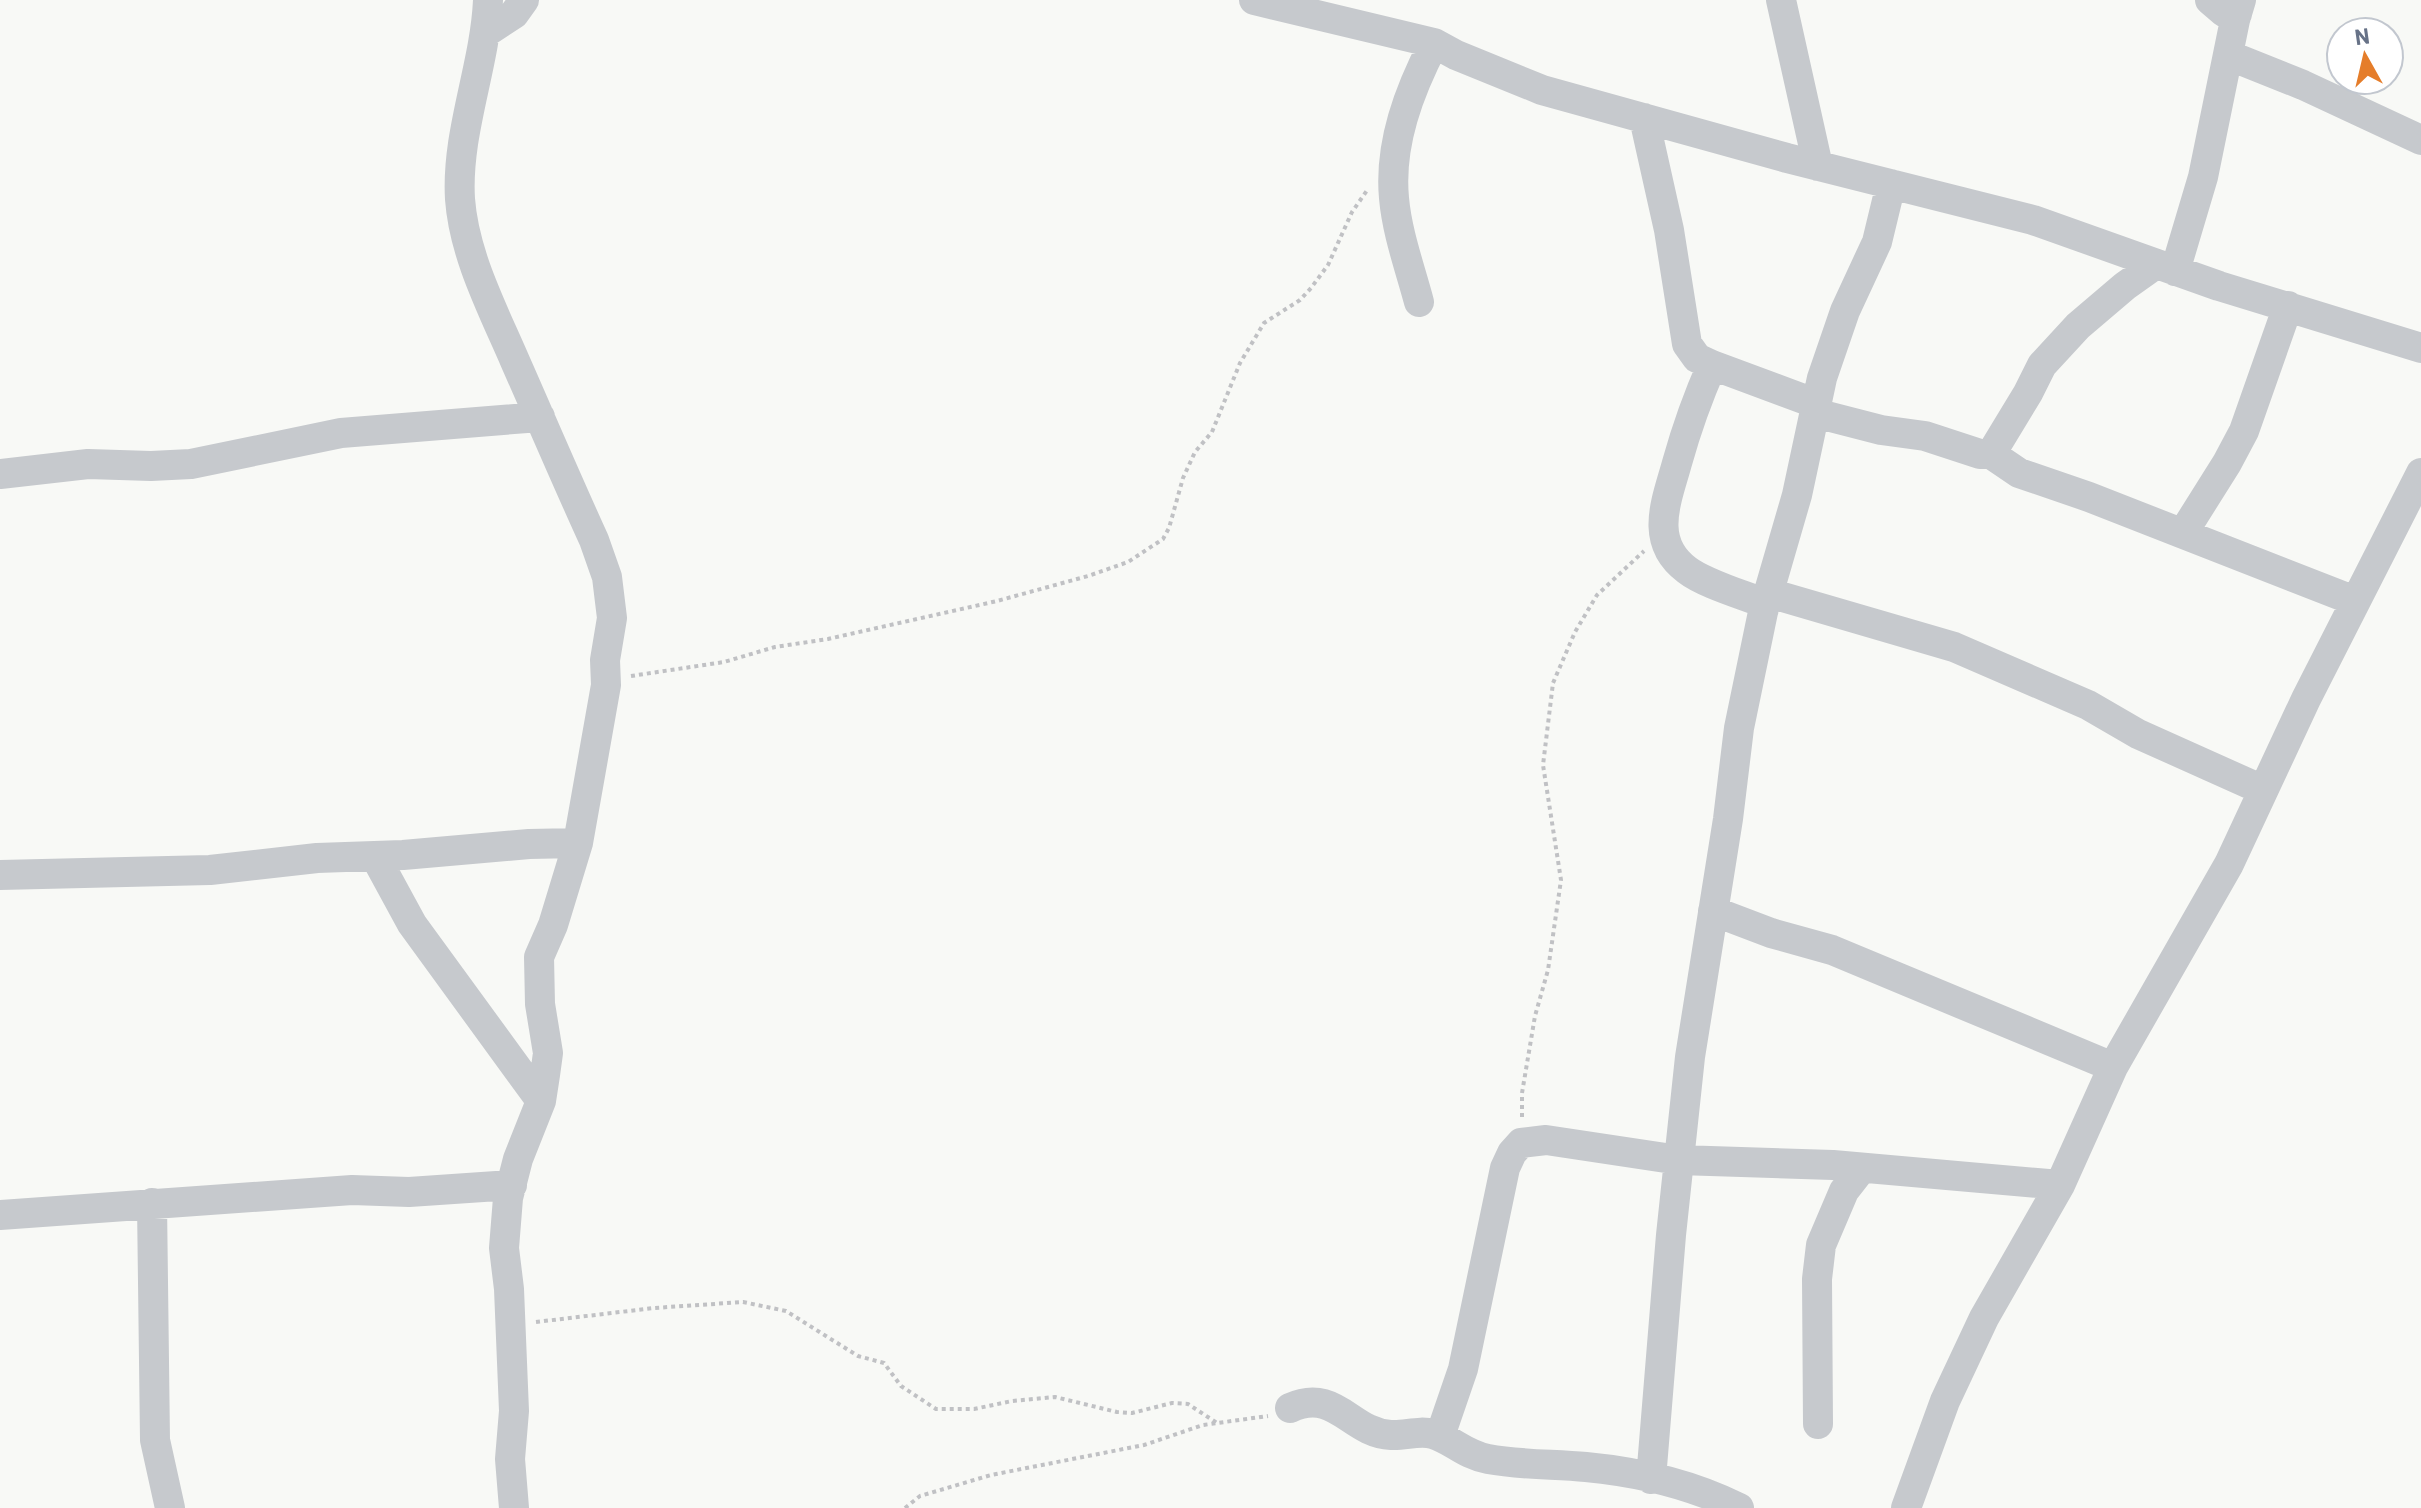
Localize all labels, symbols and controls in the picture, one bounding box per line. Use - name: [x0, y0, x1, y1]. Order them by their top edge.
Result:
- north arrow: [2325, 16, 2405, 96]
- text: N: [2353, 21, 2371, 49]

